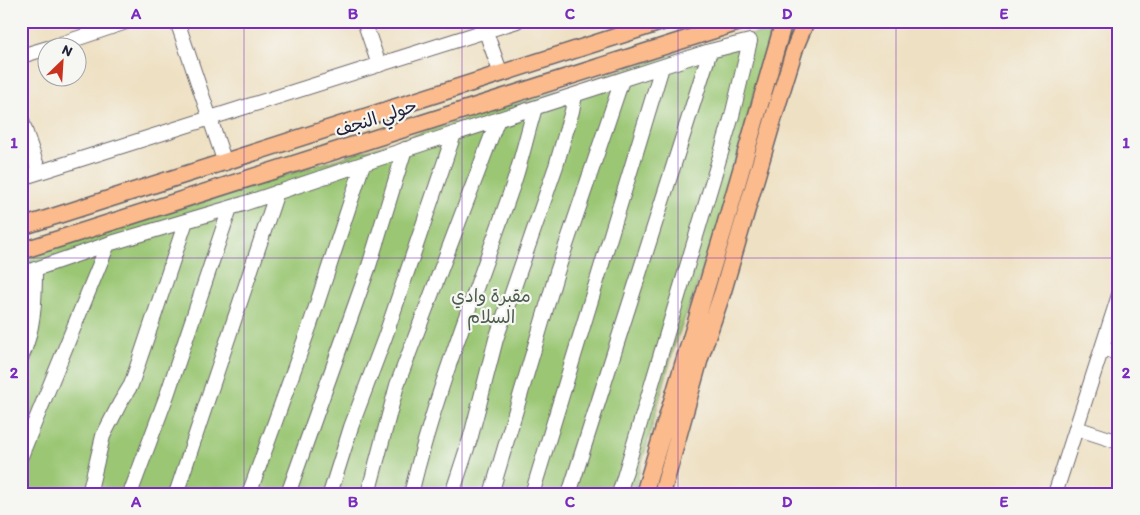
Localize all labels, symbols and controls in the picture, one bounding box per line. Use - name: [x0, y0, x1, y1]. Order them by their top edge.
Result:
- text: A: [130, 4, 142, 23]
- text: B: [348, 4, 359, 23]
- text: C: [565, 4, 576, 23]
- text: D: [782, 4, 793, 23]
- text: E: [1000, 4, 1009, 23]
- north arrow: [38, 38, 88, 88]
- text: N: [59, 41, 75, 60]
- street label: حولي النجف: [332, 94, 421, 146]
- text: 1: [10, 133, 18, 152]
- text: 1: [1122, 133, 1130, 152]
- park label: مقبرة وادي السلام: [451, 285, 531, 331]
- text: 2: [10, 363, 19, 382]
- text: 2: [1122, 363, 1131, 382]
- text: A: [130, 492, 142, 511]
- text: B: [348, 492, 359, 511]
- text: C: [565, 492, 576, 511]
- text: D: [782, 492, 793, 511]
- text: E: [1000, 492, 1009, 511]

